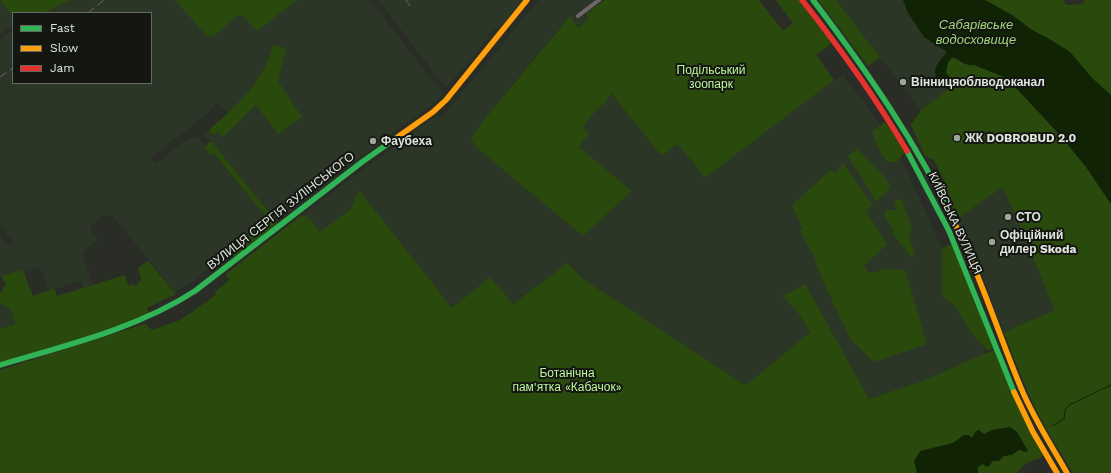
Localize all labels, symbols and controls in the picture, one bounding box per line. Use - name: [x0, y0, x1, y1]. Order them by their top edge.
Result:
- legend: [12, 12, 152, 84]
- water label: Сабарівське водосховище: [936, 17, 1016, 48]
- text: Fast: [50, 21, 75, 35]
- text: Slow: [50, 41, 78, 55]
- text: Jam: [50, 61, 75, 75]
- park label: Подільський зоопарк: [677, 63, 745, 91]
- place label: Вінницяоблводоканал: [911, 75, 1045, 89]
- marker: Вінницяоблводоканал: [898, 77, 908, 87]
- place label: ЖК DOBROBUD 2.0: [965, 131, 1076, 145]
- marker: ЖК DOBROBUD 2.0: [952, 133, 962, 143]
- place label: Фаубеха: [381, 134, 432, 148]
- marker: Фаубеха: [368, 136, 378, 146]
- street label: ВУЛИЦЯ СЕРГІЯ ЗУЛІНСЬКОГО: [205, 149, 357, 273]
- street label: КИЇВСЬКА ВУЛИЦЯ: [925, 170, 985, 276]
- place label: СТО: [1016, 210, 1041, 224]
- marker: СТО: [1003, 212, 1013, 222]
- place label: Офіційний дилер Skoda: [1000, 228, 1076, 256]
- marker: Офіційний дилер Skoda: [987, 237, 997, 247]
- park label: Ботанічна пам'ятка «Кабачок»: [512, 366, 622, 394]

